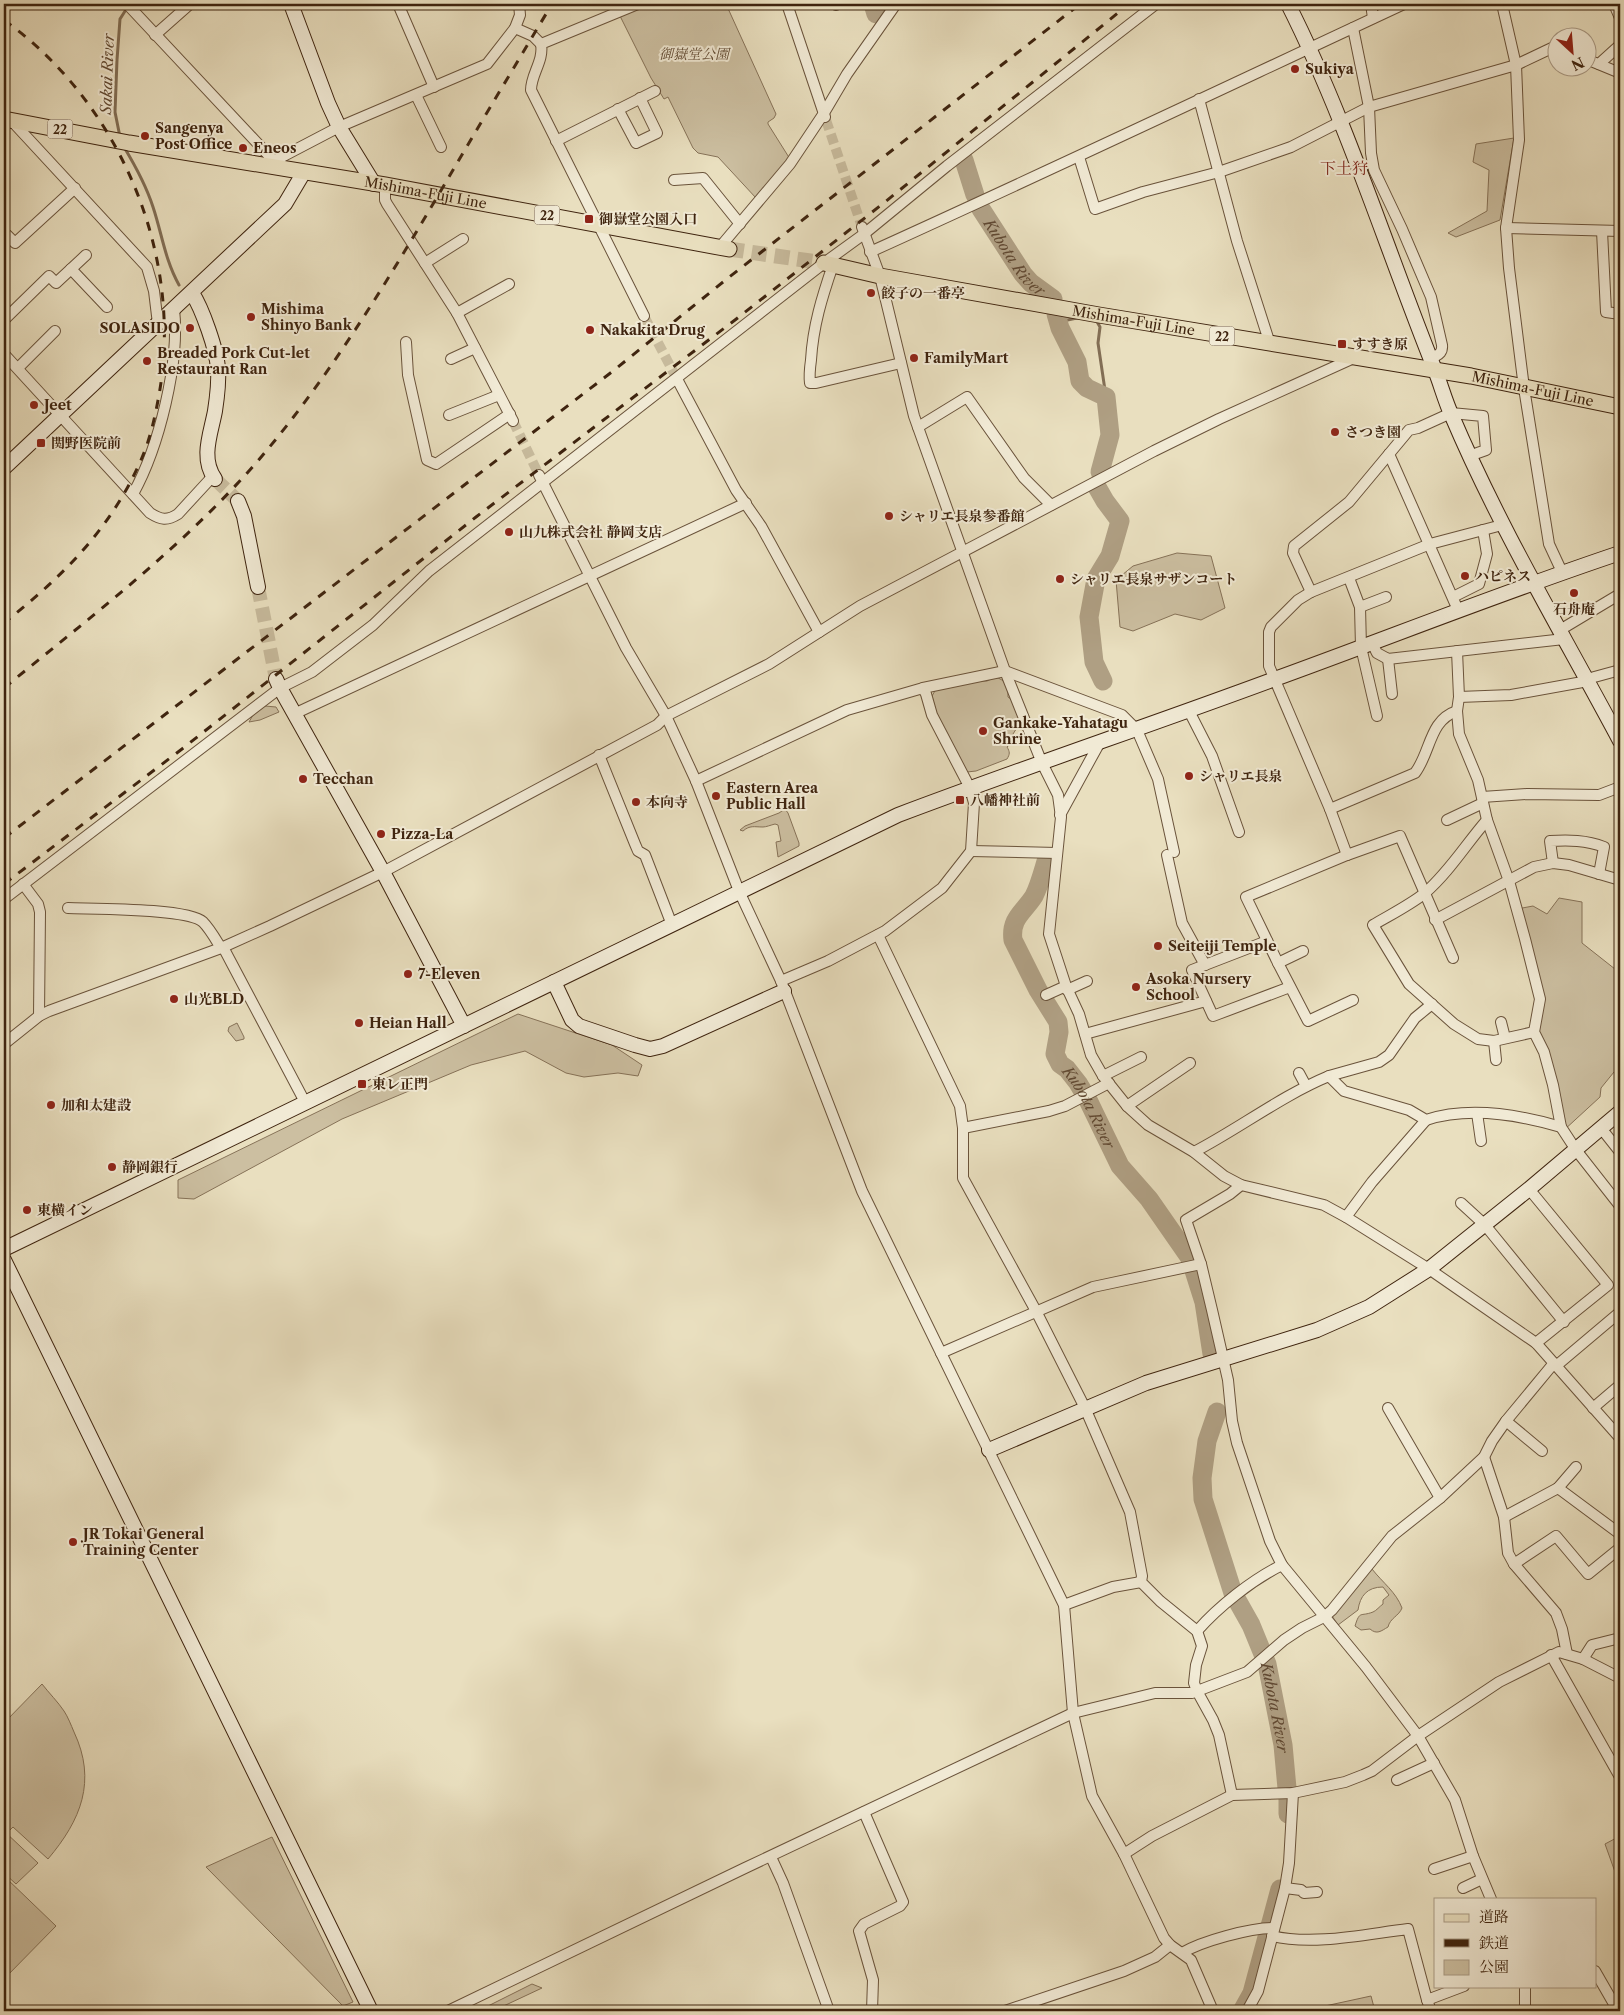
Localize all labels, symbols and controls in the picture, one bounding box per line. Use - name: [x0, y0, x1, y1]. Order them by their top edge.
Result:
- north arrow: [1546, 28, 1596, 78]
- water label: Sakai River: [96, 32, 118, 116]
- park label: 御嶽堂公園: [659, 45, 731, 63]
- text: N: [1568, 53, 1587, 74]
- place label: Sukiya: [1305, 60, 1355, 78]
- marker: Sukiya: [1289, 63, 1301, 75]
- place label: Sangenya Post Office: [155, 119, 232, 153]
- road number: 22: [48, 120, 72, 138]
- marker: Sangenya Post Office: [139, 130, 151, 142]
- place label: Eneos: [253, 139, 296, 157]
- marker: Eneos: [237, 142, 249, 154]
- district label: 下土狩: [1320, 158, 1368, 178]
- street label: Mishima-Fuji Line: [363, 173, 488, 213]
- road number: 22: [534, 206, 560, 224]
- place label: 御嶽堂公園入口: [599, 210, 697, 228]
- marker: 御嶽堂公園入口: [583, 213, 595, 225]
- water label: Kubota River: [980, 214, 1050, 300]
- place label: 餃子の一番亭: [881, 284, 965, 302]
- marker: 餃子の一番亭: [865, 287, 877, 299]
- place label: Mishima Shinyo Bank: [261, 300, 353, 334]
- street label: Mishima-Fuji Line: [1071, 301, 1196, 340]
- marker: Mishima Shinyo Bank: [245, 311, 257, 323]
- place label: SOLASIDO: [100, 319, 180, 337]
- place label: Nakakita Drug: [600, 321, 706, 339]
- marker: SOLASIDO: [184, 322, 196, 334]
- marker: Nakakita Drug: [584, 324, 596, 336]
- road number: 22: [1210, 326, 1234, 346]
- place label: すすき原: [1352, 335, 1408, 353]
- marker: すすき原: [1336, 338, 1348, 350]
- place label: Breaded Pork Cut-let Restaurant Ran: [157, 344, 310, 378]
- place label: FamilyMart: [924, 349, 1009, 367]
- marker: FamilyMart: [908, 352, 920, 364]
- marker: Breaded Pork Cut-let Restaurant Ran: [141, 355, 153, 367]
- street label: Mishima-Fuji Line: [1470, 367, 1595, 410]
- place label: Jeet: [41, 396, 72, 414]
- marker: Jeet: [28, 399, 40, 411]
- place label: さつき園: [1345, 423, 1401, 441]
- marker: さつき園: [1329, 426, 1341, 438]
- place label: 関野医院前: [51, 434, 121, 452]
- marker: 関野医院前: [35, 437, 47, 449]
- place label: シャリエ長泉参番館: [899, 507, 1024, 525]
- marker: シャリエ長泉参番館: [883, 510, 895, 522]
- place label: 山九株式会社 静岡支店: [519, 523, 663, 541]
- marker: 山九株式会社 静岡支店: [503, 526, 515, 538]
- place label: ハピネス: [1475, 567, 1531, 585]
- place label: シャリエ長泉サザンコート: [1070, 570, 1237, 588]
- marker: ハピネス: [1459, 570, 1471, 582]
- marker: シャリエ長泉サザンコート: [1054, 573, 1066, 585]
- marker: 石舟庵: [1568, 587, 1580, 599]
- place label: 石舟庵: [1553, 600, 1595, 618]
- place label: Gankake-Yahatagu Shrine: [993, 714, 1128, 748]
- marker: Gankake-Yahatagu Shrine: [977, 725, 989, 737]
- place label: シャリエ長泉: [1199, 767, 1282, 785]
- place label: Tecchan: [313, 770, 374, 788]
- marker: シャリエ長泉: [1183, 770, 1195, 782]
- marker: Tecchan: [297, 773, 309, 785]
- place label: Eastern Area Public Hall: [726, 779, 819, 813]
- marker: Eastern Area Public Hall: [710, 790, 722, 802]
- place label: 八幡神社前: [970, 791, 1040, 809]
- place label: 本向寺: [646, 793, 688, 811]
- marker: 八幡神社前: [954, 794, 966, 806]
- marker: 本向寺: [630, 796, 642, 808]
- place label: Pizza-La: [391, 825, 454, 843]
- marker: Pizza-La: [375, 828, 387, 840]
- place label: Seiteiji Temple: [1168, 937, 1277, 955]
- marker: Seiteiji Temple: [1152, 940, 1164, 952]
- place label: 7-Eleven: [418, 965, 481, 983]
- marker: 7-Eleven: [402, 968, 414, 980]
- place label: Asoka Nursery School: [1145, 970, 1251, 1004]
- marker: Asoka Nursery School: [1130, 981, 1142, 993]
- place label: 山光BLD: [184, 990, 244, 1008]
- marker: 山光BLD: [168, 993, 180, 1005]
- place label: Heian Hall: [369, 1014, 447, 1032]
- marker: Heian Hall: [353, 1017, 365, 1029]
- water label: Kubota River: [1058, 1061, 1120, 1152]
- place label: 東レ正門: [372, 1075, 428, 1093]
- marker: 東レ正門: [356, 1078, 368, 1090]
- place label: 加和太建設: [61, 1096, 131, 1114]
- marker: 加和太建設: [45, 1099, 57, 1111]
- place label: 静岡銀行: [122, 1158, 178, 1176]
- marker: 静岡銀行: [106, 1161, 118, 1173]
- place label: 東横イン: [37, 1201, 93, 1219]
- marker: 東横イン: [21, 1204, 33, 1216]
- place label: JR Tokai General Training Center: [80, 1525, 204, 1559]
- marker: JR Tokai General Training Center: [67, 1536, 79, 1548]
- water label: Kubota River: [1257, 1660, 1293, 1755]
- legend: [1434, 1898, 1596, 1988]
- text: 道路: [1479, 1907, 1509, 1926]
- text: 鉄道: [1479, 1933, 1509, 1952]
- text: 公園: [1479, 1957, 1509, 1976]

